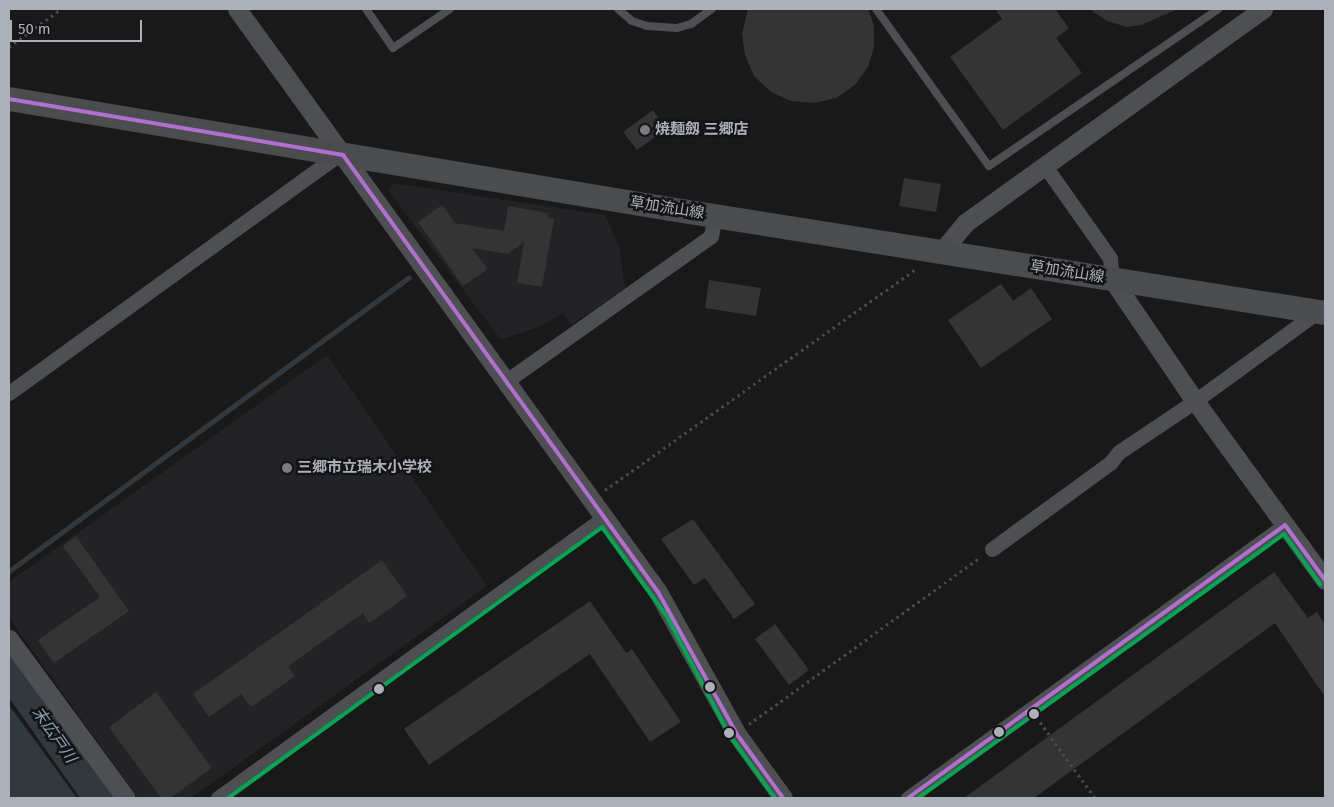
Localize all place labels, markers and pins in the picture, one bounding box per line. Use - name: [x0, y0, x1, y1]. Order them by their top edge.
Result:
- place label: 焼麺劔 三郷店: [655, 121, 749, 139]
- marker: 焼麺劔 三郷店: [639, 124, 651, 136]
- place label: 三郷市立瑞木小学校: [297, 459, 432, 477]
- marker: 三郷市立瑞木小学校: [281, 462, 293, 474]
- unlabelled marker: [705, 682, 715, 692]
- unlabelled marker: [374, 684, 384, 694]
- unlabelled marker: [1029, 709, 1039, 719]
- unlabelled marker: [994, 727, 1004, 737]
- unlabelled marker: [724, 728, 734, 738]

